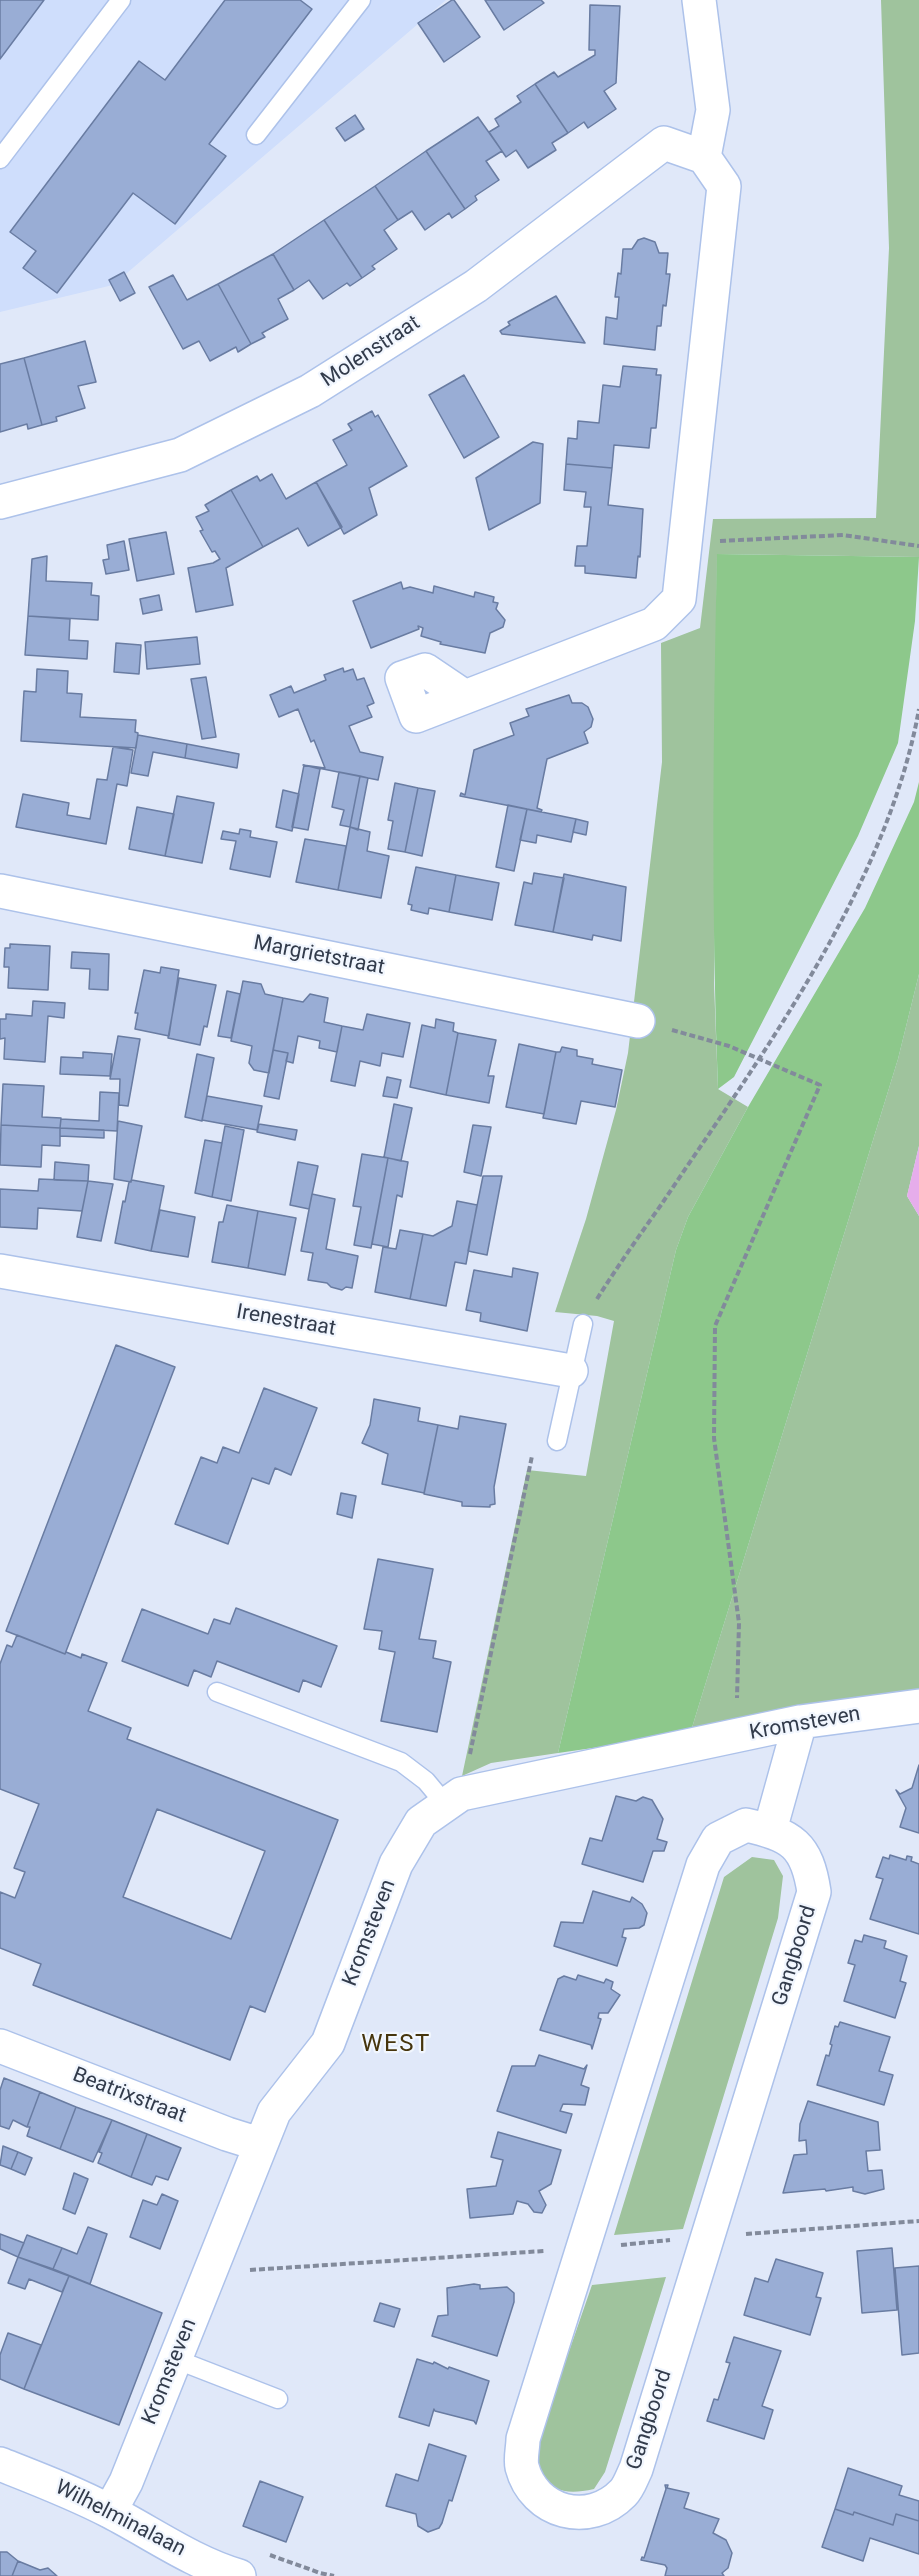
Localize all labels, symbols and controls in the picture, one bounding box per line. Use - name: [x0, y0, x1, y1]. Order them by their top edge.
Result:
- street label: Molenstraat: [317, 311, 425, 393]
- street label: Margrietstraat: [251, 931, 387, 981]
- street label: Irenestraat: [234, 1300, 338, 1342]
- street label: Kromsteven: [748, 1702, 862, 1746]
- street label: Kromsteven: [338, 1876, 402, 1990]
- street label: Gangboord: [768, 1903, 822, 2009]
- district label: WEST: [361, 2031, 431, 2059]
- street label: Beatrixstraat: [69, 2063, 189, 2129]
- street label: Kromsteven: [137, 2315, 203, 2429]
- street label: Gangboord: [622, 2367, 678, 2473]
- street label: Wilhelminalaan: [51, 2475, 189, 2563]

